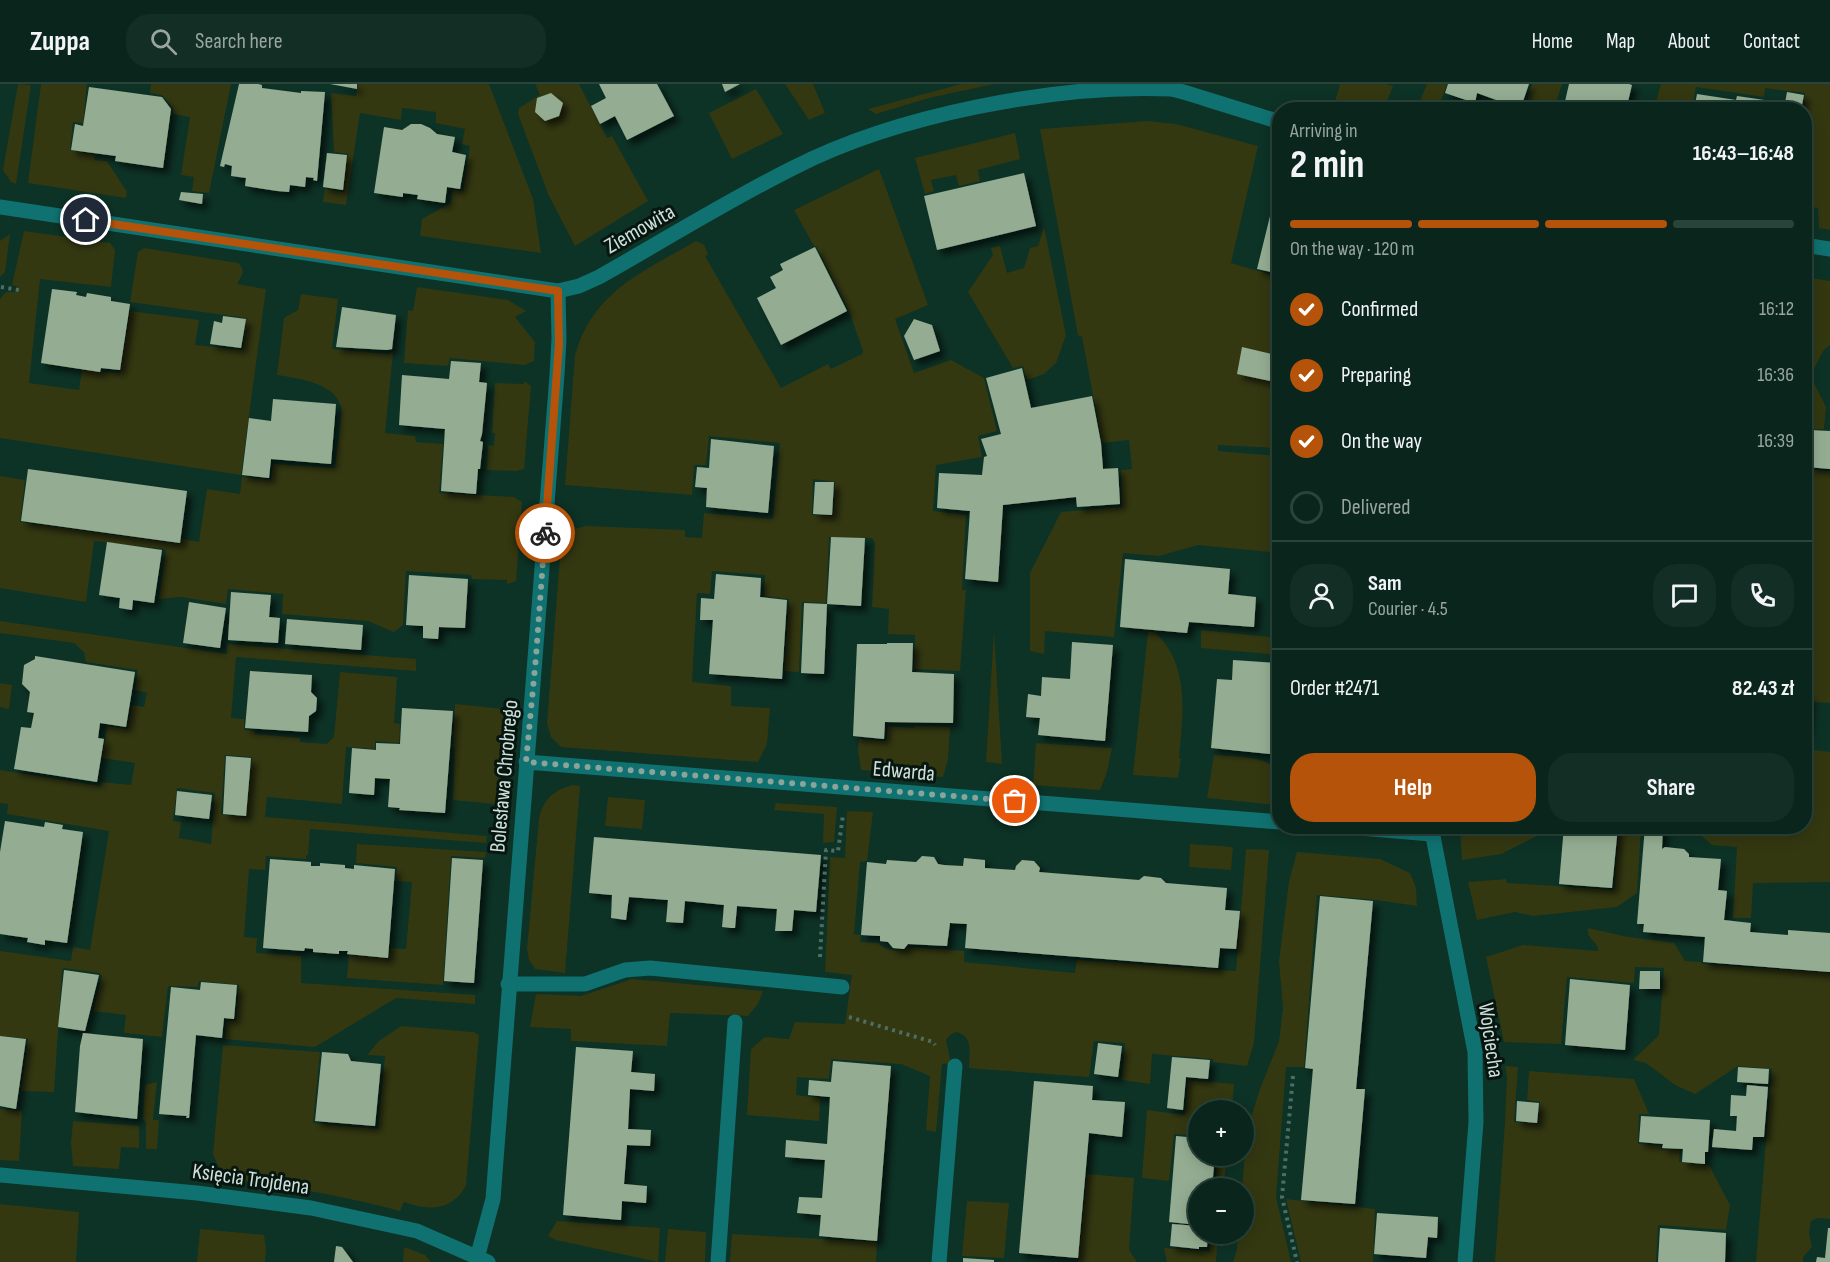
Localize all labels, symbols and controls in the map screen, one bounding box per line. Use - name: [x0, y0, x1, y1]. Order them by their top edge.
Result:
- search box: [126, 14, 546, 68]
- text: Zuppa: [30, 25, 90, 58]
- icon: search: [147, 25, 180, 58]
- text: Search here: [195, 28, 283, 55]
- text: Home: [1532, 29, 1573, 54]
- text: Map: [1606, 29, 1635, 54]
- text: About: [1668, 29, 1710, 54]
- text: Contact: [1743, 29, 1800, 54]
- text: Arriving in: [1290, 119, 1358, 143]
- text: 16:43–16:48: [1693, 140, 1794, 167]
- text: 2 min: [1290, 142, 1364, 189]
- pin: [60, 194, 111, 245]
- street label: Ziemowita: [600, 198, 680, 260]
- icon: home: [69, 203, 102, 236]
- text: On the way · 120 m: [1290, 237, 1414, 261]
- icon: check: [1290, 293, 1323, 326]
- text: Confirmed: [1341, 296, 1418, 323]
- text: 16:12: [1759, 297, 1794, 321]
- icon: check: [1290, 359, 1323, 392]
- text: Preparing: [1341, 362, 1411, 389]
- text: 16:36: [1757, 363, 1794, 387]
- icon: check: [1290, 425, 1323, 458]
- text: On the way: [1341, 428, 1422, 455]
- text: 16:39: [1757, 429, 1794, 453]
- text: Delivered: [1341, 494, 1410, 521]
- courier: [515, 503, 575, 563]
- icon: bike: [529, 517, 562, 550]
- button: person: [1290, 564, 1353, 627]
- button: chat: [1653, 564, 1716, 627]
- button: phone: [1731, 564, 1794, 627]
- text: Sam: [1368, 570, 1402, 597]
- text: Courier · 4.5: [1368, 597, 1448, 621]
- text: Order #2471: [1290, 675, 1379, 702]
- text: 82.43 zł: [1732, 675, 1794, 702]
- street label: Bolesława Chrobrego: [484, 699, 525, 854]
- button: Help: [1290, 753, 1536, 822]
- button: Share: [1548, 753, 1794, 822]
- street label: Edwarda: [872, 755, 936, 788]
- pin: [989, 775, 1040, 826]
- icon: bag: [998, 784, 1031, 817]
- street label: Wojciecha: [1472, 1001, 1509, 1079]
- map controls: [1188, 1100, 1254, 1244]
- button: +: [1188, 1100, 1254, 1166]
- street label: Księcia Trojdena: [191, 1158, 311, 1201]
- button: −: [1188, 1178, 1254, 1244]

